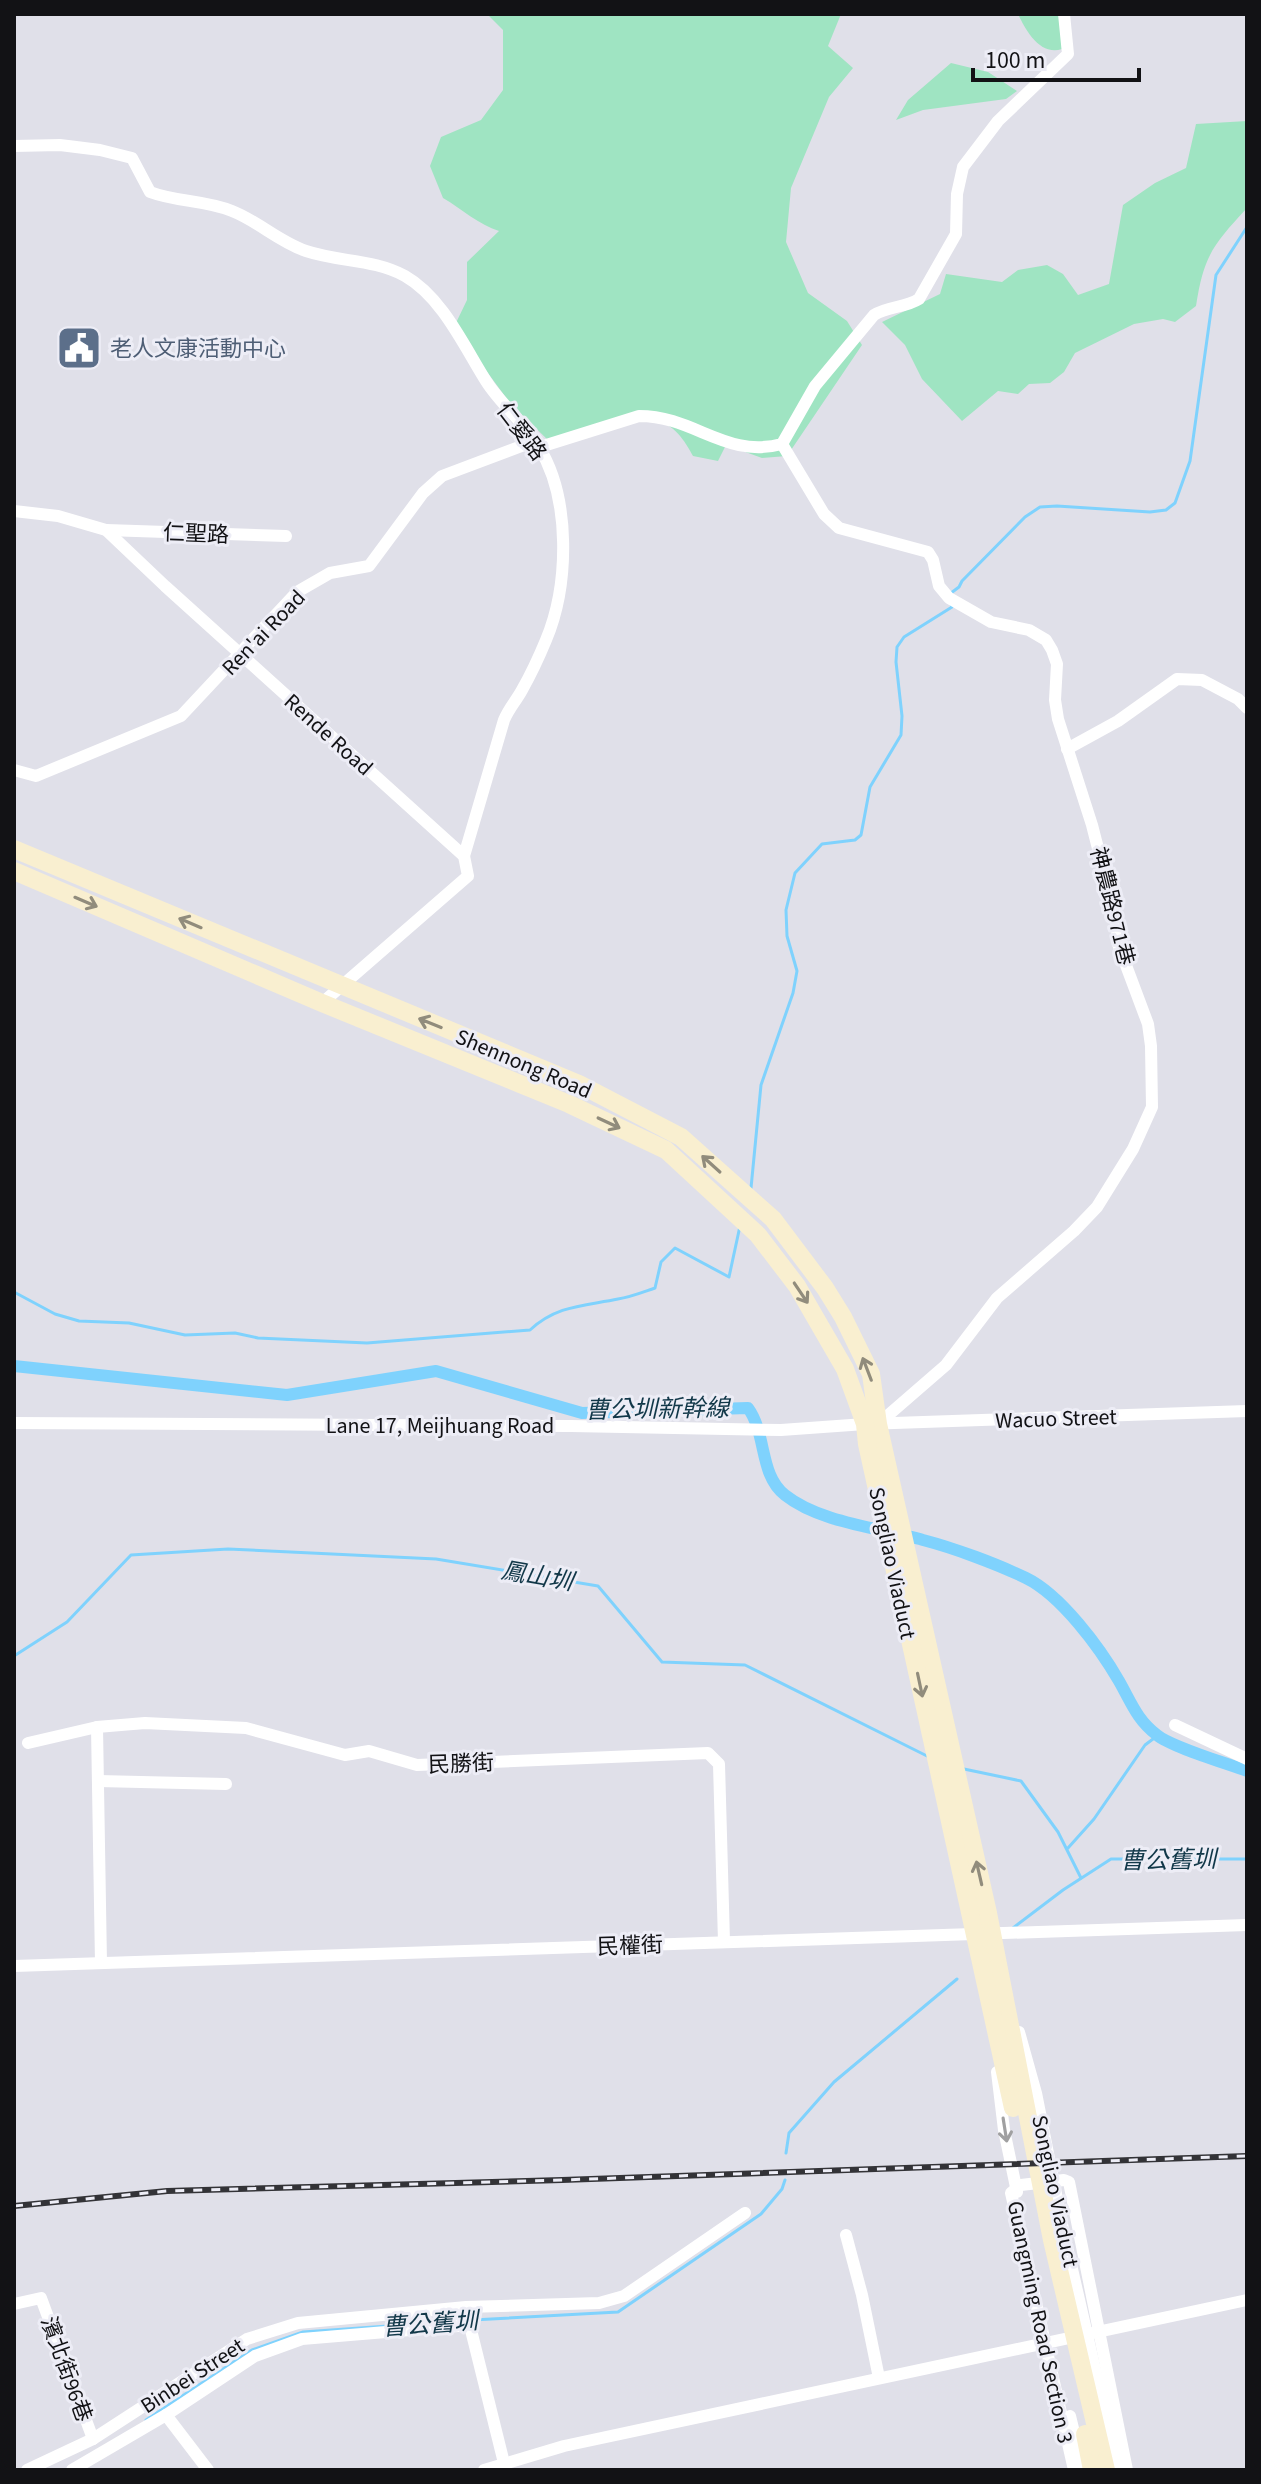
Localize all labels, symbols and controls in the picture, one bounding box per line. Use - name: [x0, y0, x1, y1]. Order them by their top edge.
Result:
- scale bar: [973, 32, 1139, 82]
- text: 100 m: [985, 43, 1045, 78]
- public building icon: 老人文康活動中心: [55, 324, 103, 372]
- place label: 老人文康活動中心: [110, 333, 286, 365]
- street label: 仁愛路: [489, 396, 554, 468]
- street label: 仁聖路: [162, 517, 230, 551]
- street label: Ren'ai Road: [214, 582, 313, 683]
- street label: Rende Road: [277, 686, 380, 783]
- street label: 神農路971巷: [1082, 844, 1142, 969]
- one-way arrow: [73, 895, 98, 910]
- one-way arrow: [179, 915, 203, 929]
- one-way arrow: [419, 1015, 443, 1029]
- street label: Shennong Road: [450, 1021, 597, 1107]
- one-way arrow: [597, 1116, 621, 1131]
- one-way arrow: [702, 1155, 722, 1173]
- one-way arrow: [792, 1281, 809, 1303]
- one-way arrow: [859, 1357, 873, 1381]
- water label: 曹公圳新幹線: [585, 1391, 732, 1428]
- street label: Wacuo Street: [995, 1401, 1118, 1437]
- street label: Lane 17, Meijhuang Road: [326, 1410, 554, 1442]
- street label: Songliao Viaduct: [860, 1484, 924, 1643]
- water label: 鳳山圳: [498, 1553, 578, 1600]
- one-way arrow: [914, 1671, 929, 1697]
- street label: 民勝街: [427, 1747, 495, 1781]
- water label: 曹公舊圳: [1120, 1842, 1219, 1879]
- one-way arrow: [971, 1861, 986, 1887]
- street label: 民權街: [596, 1929, 664, 1963]
- street label: Songliao Viaduct: [1023, 2112, 1087, 2271]
- one-way arrow: [998, 2117, 1013, 2142]
- street label: Guangming Road Section 3: [999, 2198, 1081, 2446]
- water label: 曹公舊圳: [381, 2303, 482, 2345]
- street label: 濱北街96巷: [32, 2312, 100, 2426]
- street label: Binbei Street: [134, 2330, 251, 2421]

